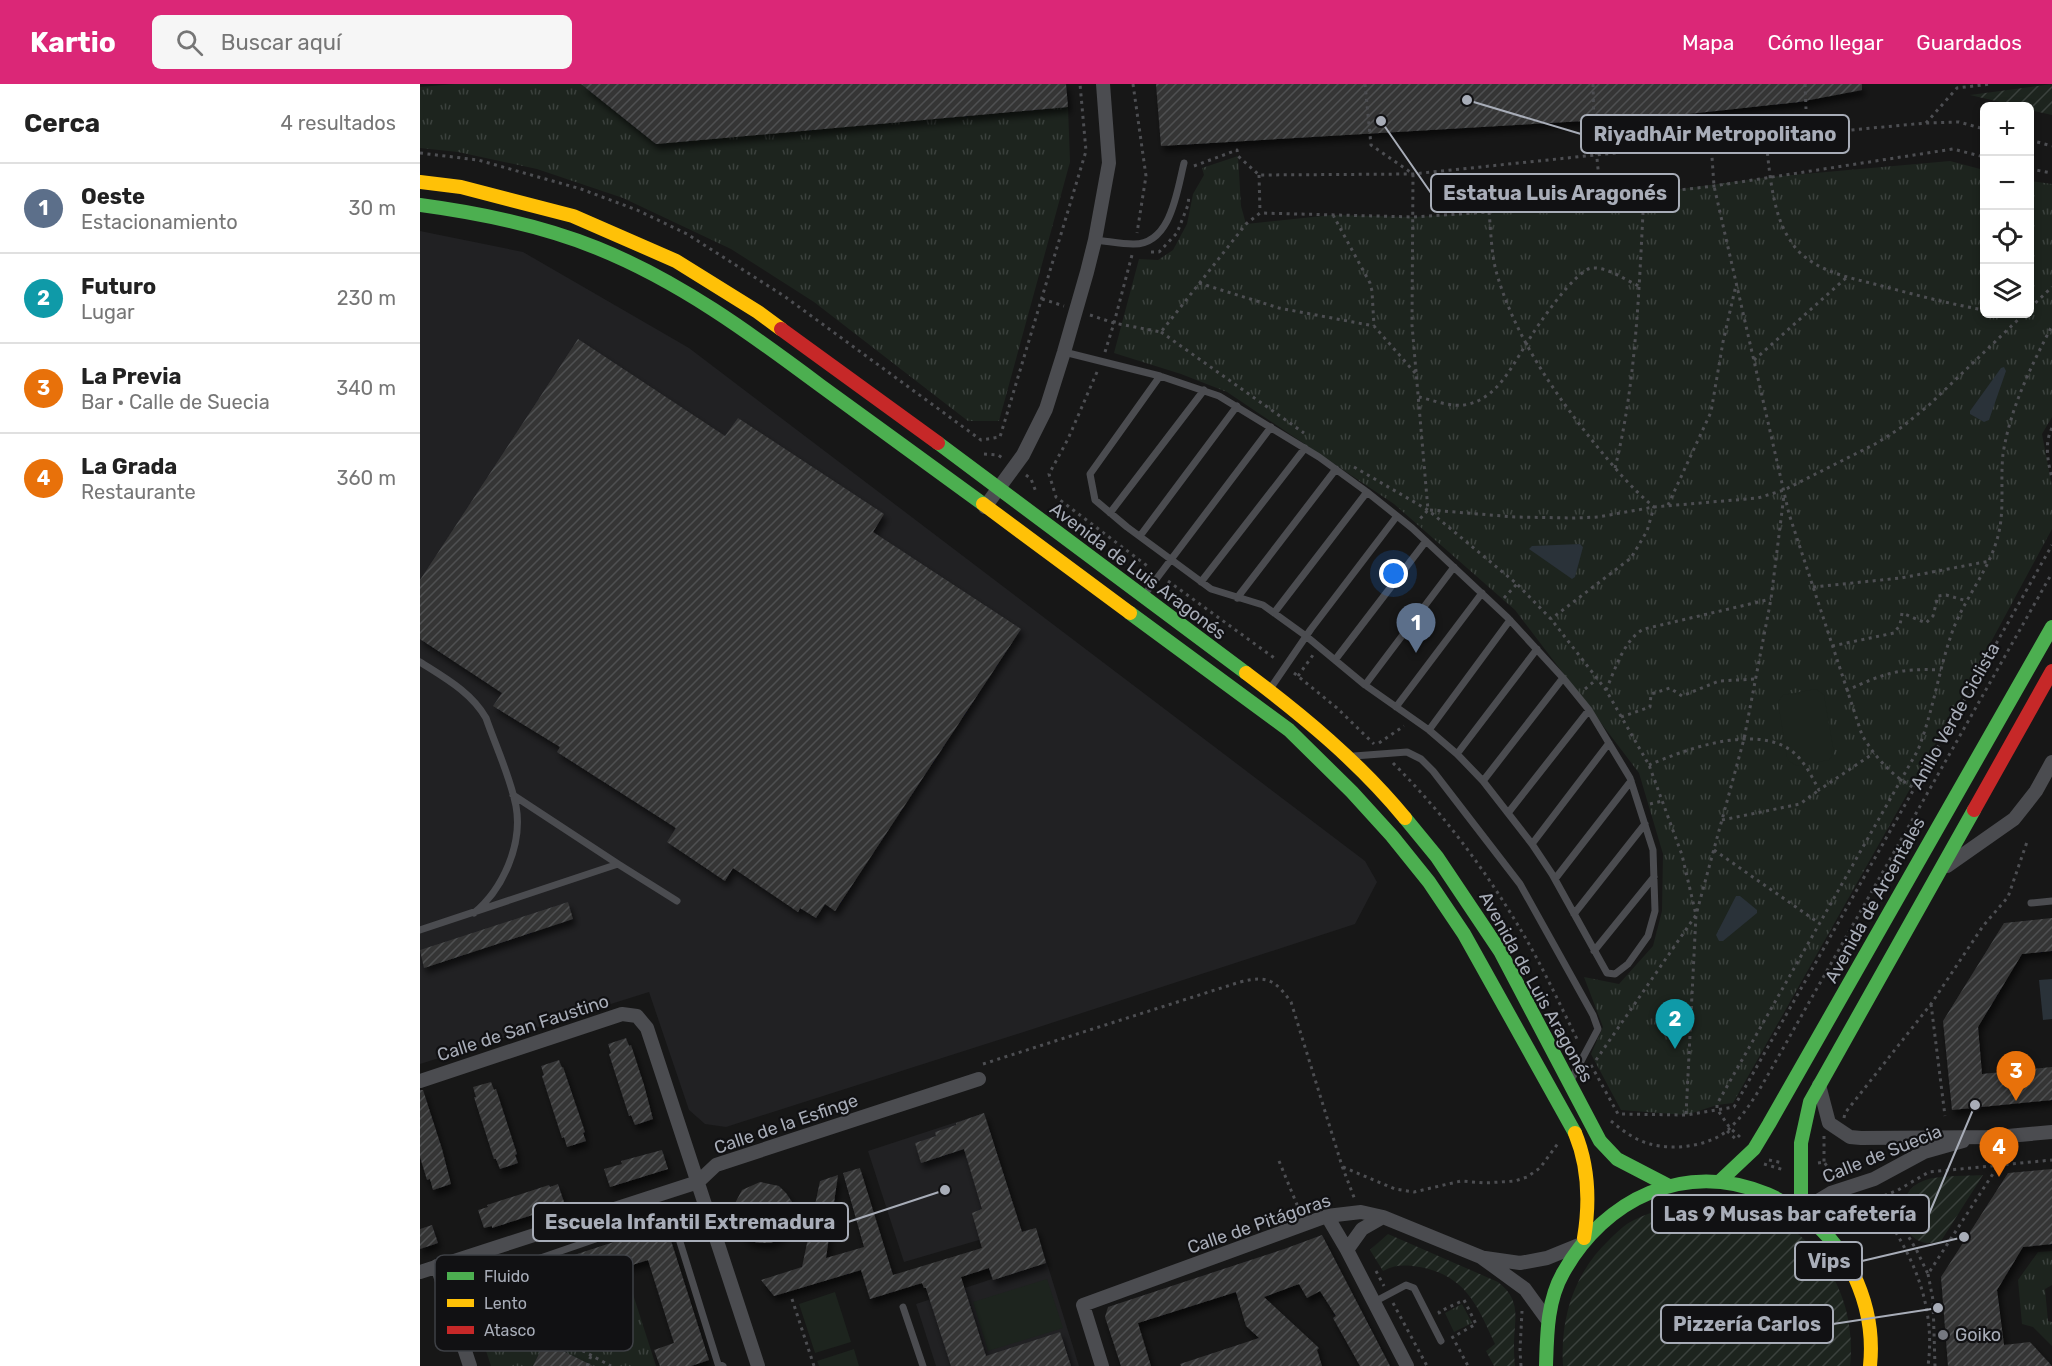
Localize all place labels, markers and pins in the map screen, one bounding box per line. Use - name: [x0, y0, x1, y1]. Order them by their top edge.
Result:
- callout: RiyadhAir Metropolitano: [1581, 115, 1849, 153]
- callout: Estatua Luis Aragonés: [1431, 174, 1679, 212]
- pin: 1: [1396, 604, 1436, 653]
- pin: 2: [1656, 1000, 1694, 1049]
- pin: 3: [1996, 1052, 2036, 1101]
- pin: 4: [1980, 1128, 2018, 1177]
- callout: Las 9 Musas bar cafetería: [1652, 1195, 1929, 1233]
- callout: Escuela Infantil Extremadura: [533, 1203, 848, 1241]
- callout: Vips: [1795, 1242, 1862, 1280]
- callout: Pizzería Carlos: [1661, 1305, 1833, 1343]
- place label: Goiko: [1955, 1324, 2001, 1346]
- marker: Goiko: [1936, 1328, 1950, 1342]

